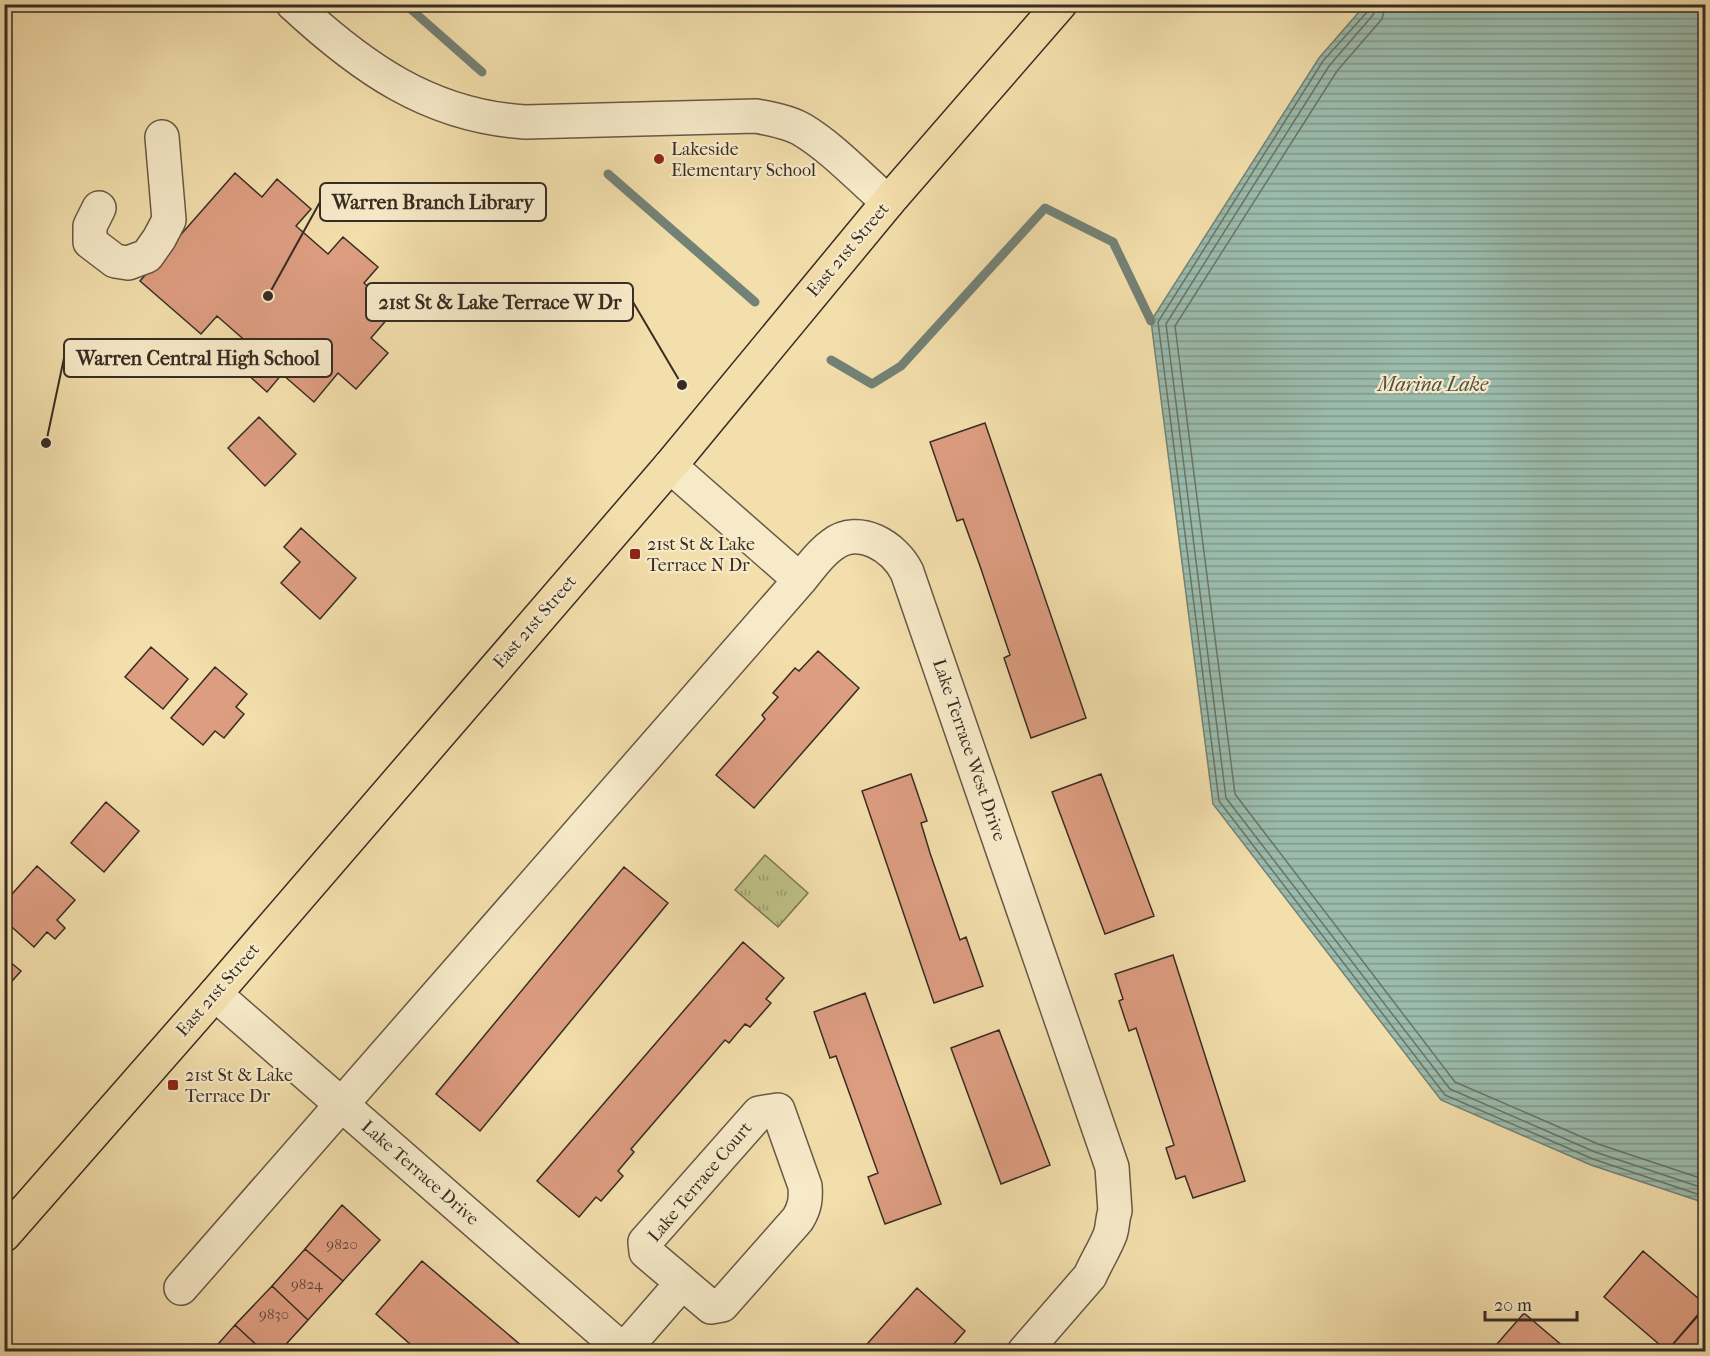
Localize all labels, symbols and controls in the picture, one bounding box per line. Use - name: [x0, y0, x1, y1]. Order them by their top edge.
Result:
- place label: Lakeside Elementary School: [671, 139, 816, 181]
- marker: Lakeside Elementary School: [652, 152, 666, 166]
- callout: Warren Branch Library: [320, 183, 546, 221]
- text: Warren Branch Library: [331, 191, 535, 214]
- street label: East 21st Street: [803, 198, 894, 301]
- callout: 21st St & Lake Terrace W Dr: [366, 283, 633, 321]
- text: 21st St & Lake Terrace W Dr: [379, 291, 622, 314]
- callout: Warren Central High School: [64, 339, 332, 377]
- text: Warren Central High School: [75, 347, 320, 370]
- water label: Marina Lake: [1376, 373, 1489, 396]
- place label: 21st St & Lake Terrace N Dr: [647, 534, 755, 576]
- marker: 21st St & Lake Terrace N Dr: [628, 547, 642, 561]
- street label: East 21st Street: [489, 571, 581, 673]
- street label: Lake Terrace West Drive: [928, 656, 1010, 844]
- street label: East 21st Street: [172, 939, 264, 1041]
- place label: 21st St & Lake Terrace Dr: [185, 1065, 293, 1107]
- marker: 21st St & Lake Terrace Dr: [166, 1078, 180, 1092]
- street label: Lake Terrace Drive: [357, 1116, 483, 1230]
- street label: Lake Terrace Court: [644, 1117, 757, 1246]
- house number: 9820: [326, 1235, 358, 1253]
- house number: 9824: [291, 1275, 324, 1293]
- scale bar: [1485, 1284, 1576, 1322]
- text: 20 m: [1494, 1295, 1532, 1316]
- house number: 9830: [259, 1305, 289, 1323]

